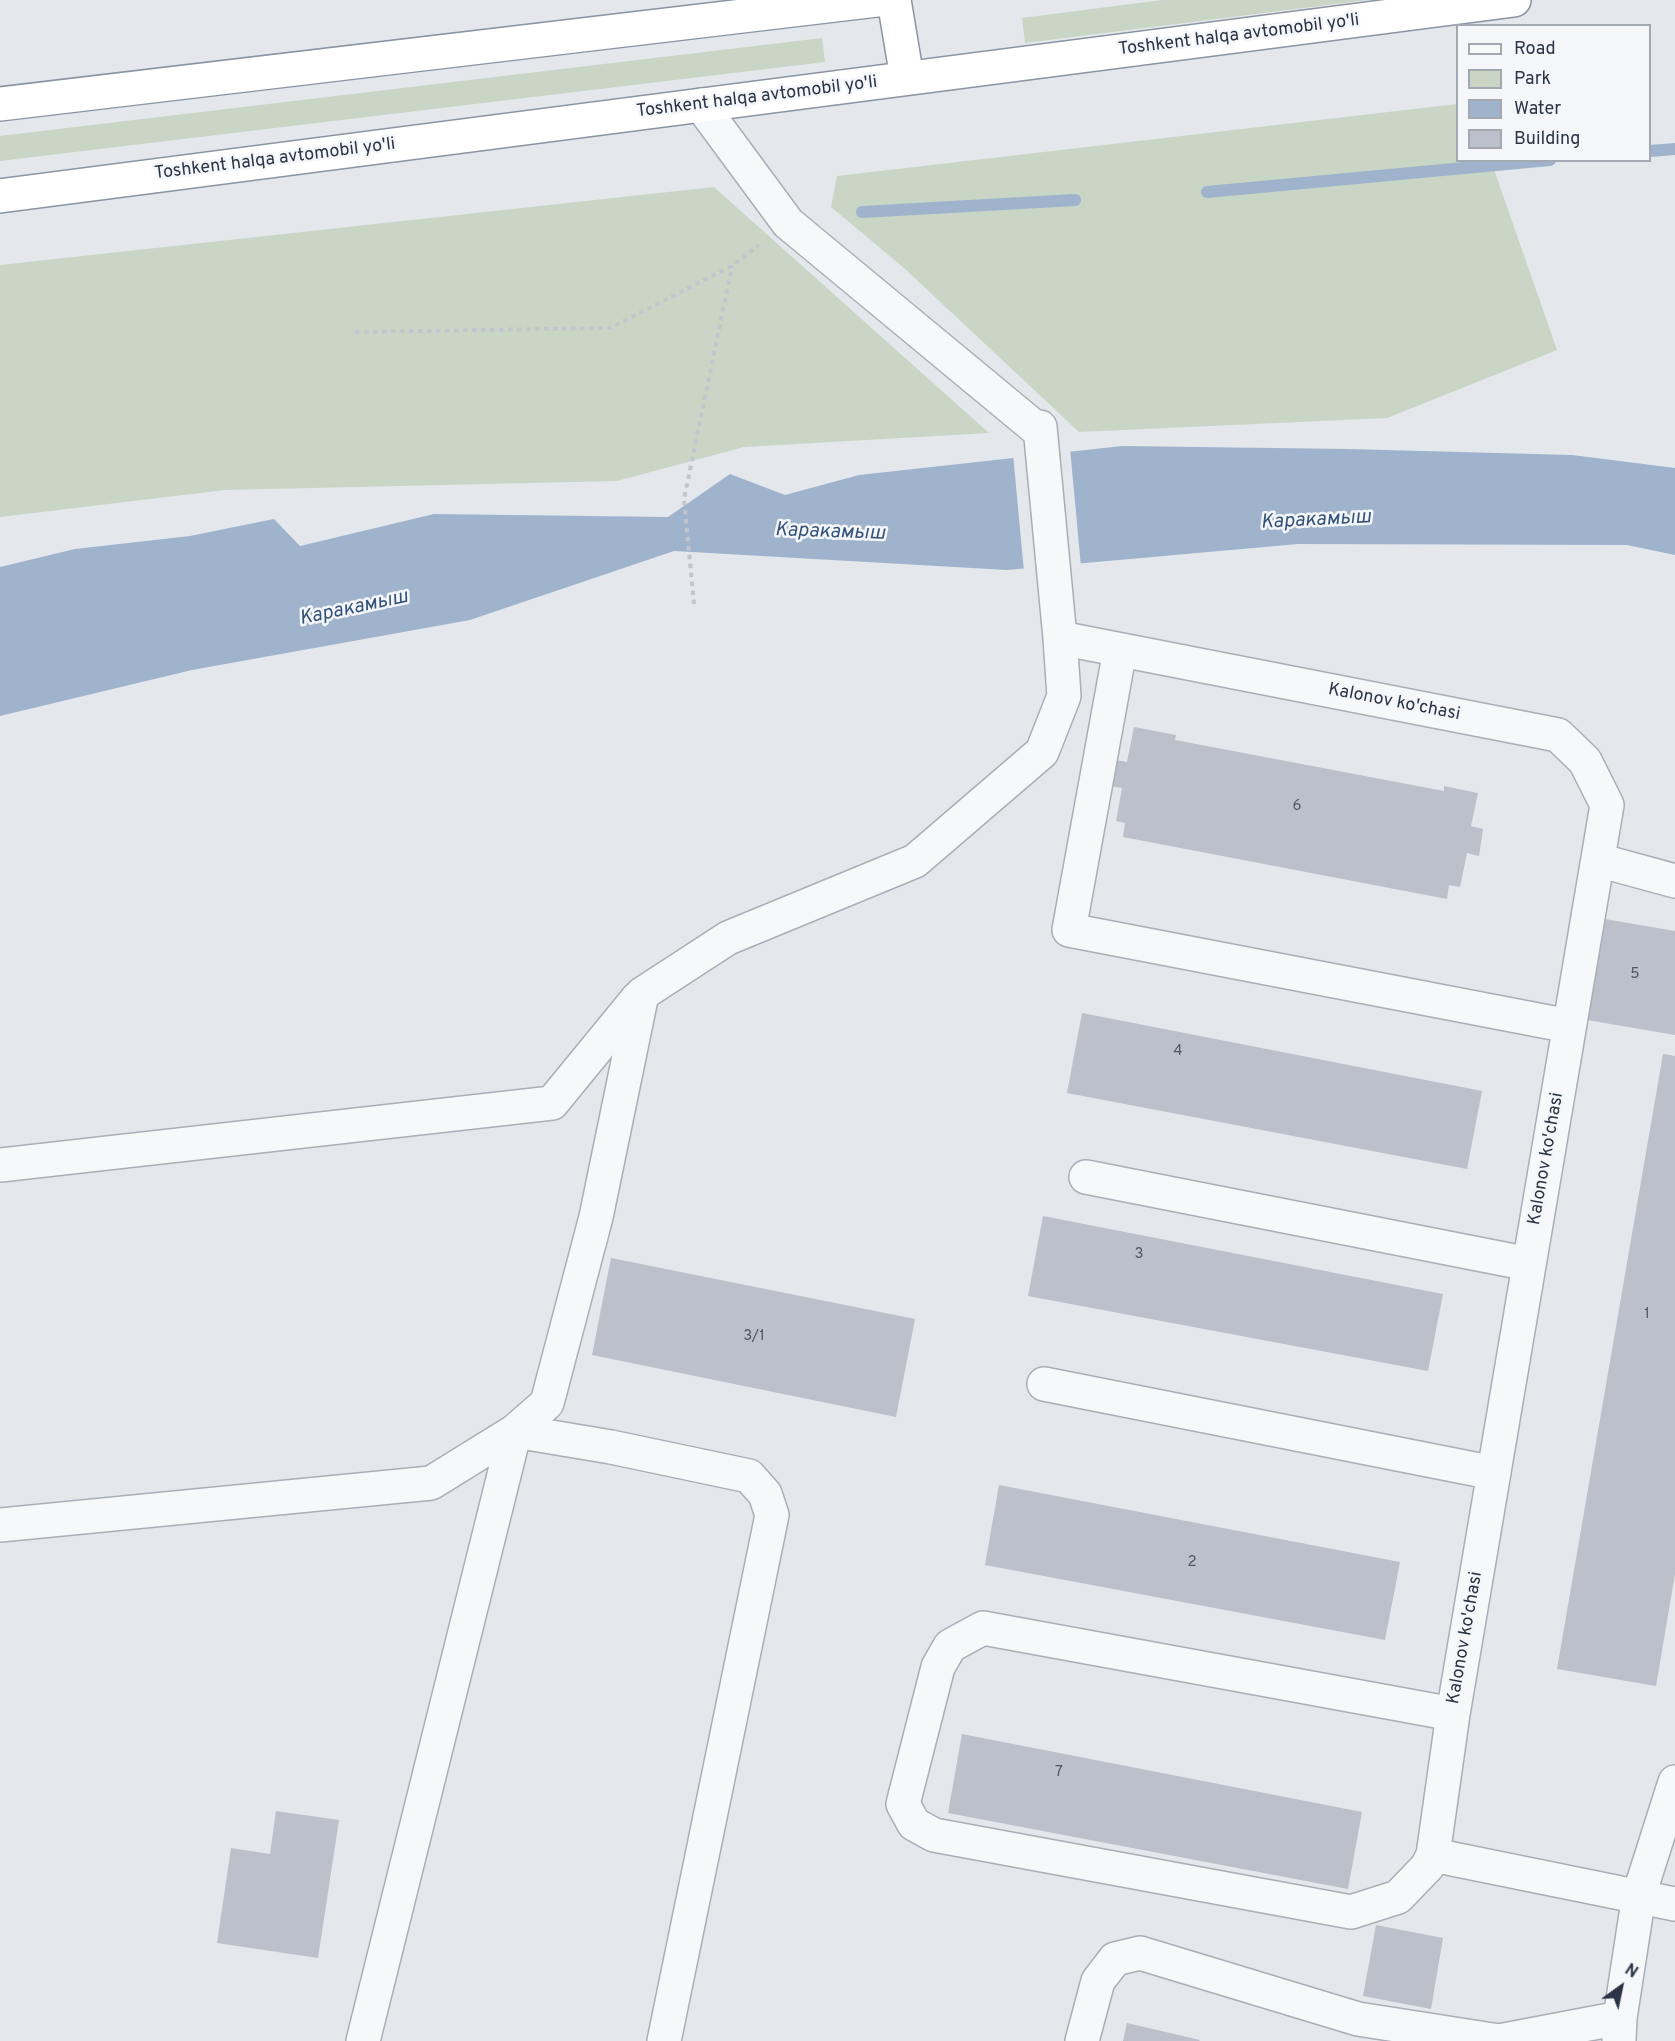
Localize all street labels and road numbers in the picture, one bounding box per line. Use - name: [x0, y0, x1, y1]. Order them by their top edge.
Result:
- street label: Toshkent halqa avtomobil yo'li: [1117, 10, 1361, 62]
- street label: Toshkent halqa avtomobil yo'li: [635, 72, 879, 124]
- street label: Toshkent halqa avtomobil yo'li: [153, 134, 397, 186]
- street label: Kalonov ko'chasi: [1326, 680, 1462, 726]
- street label: Kalonov ko'chasi: [1525, 1091, 1569, 1227]
- street label: Kalonov ko'chasi: [1444, 1570, 1488, 1706]

